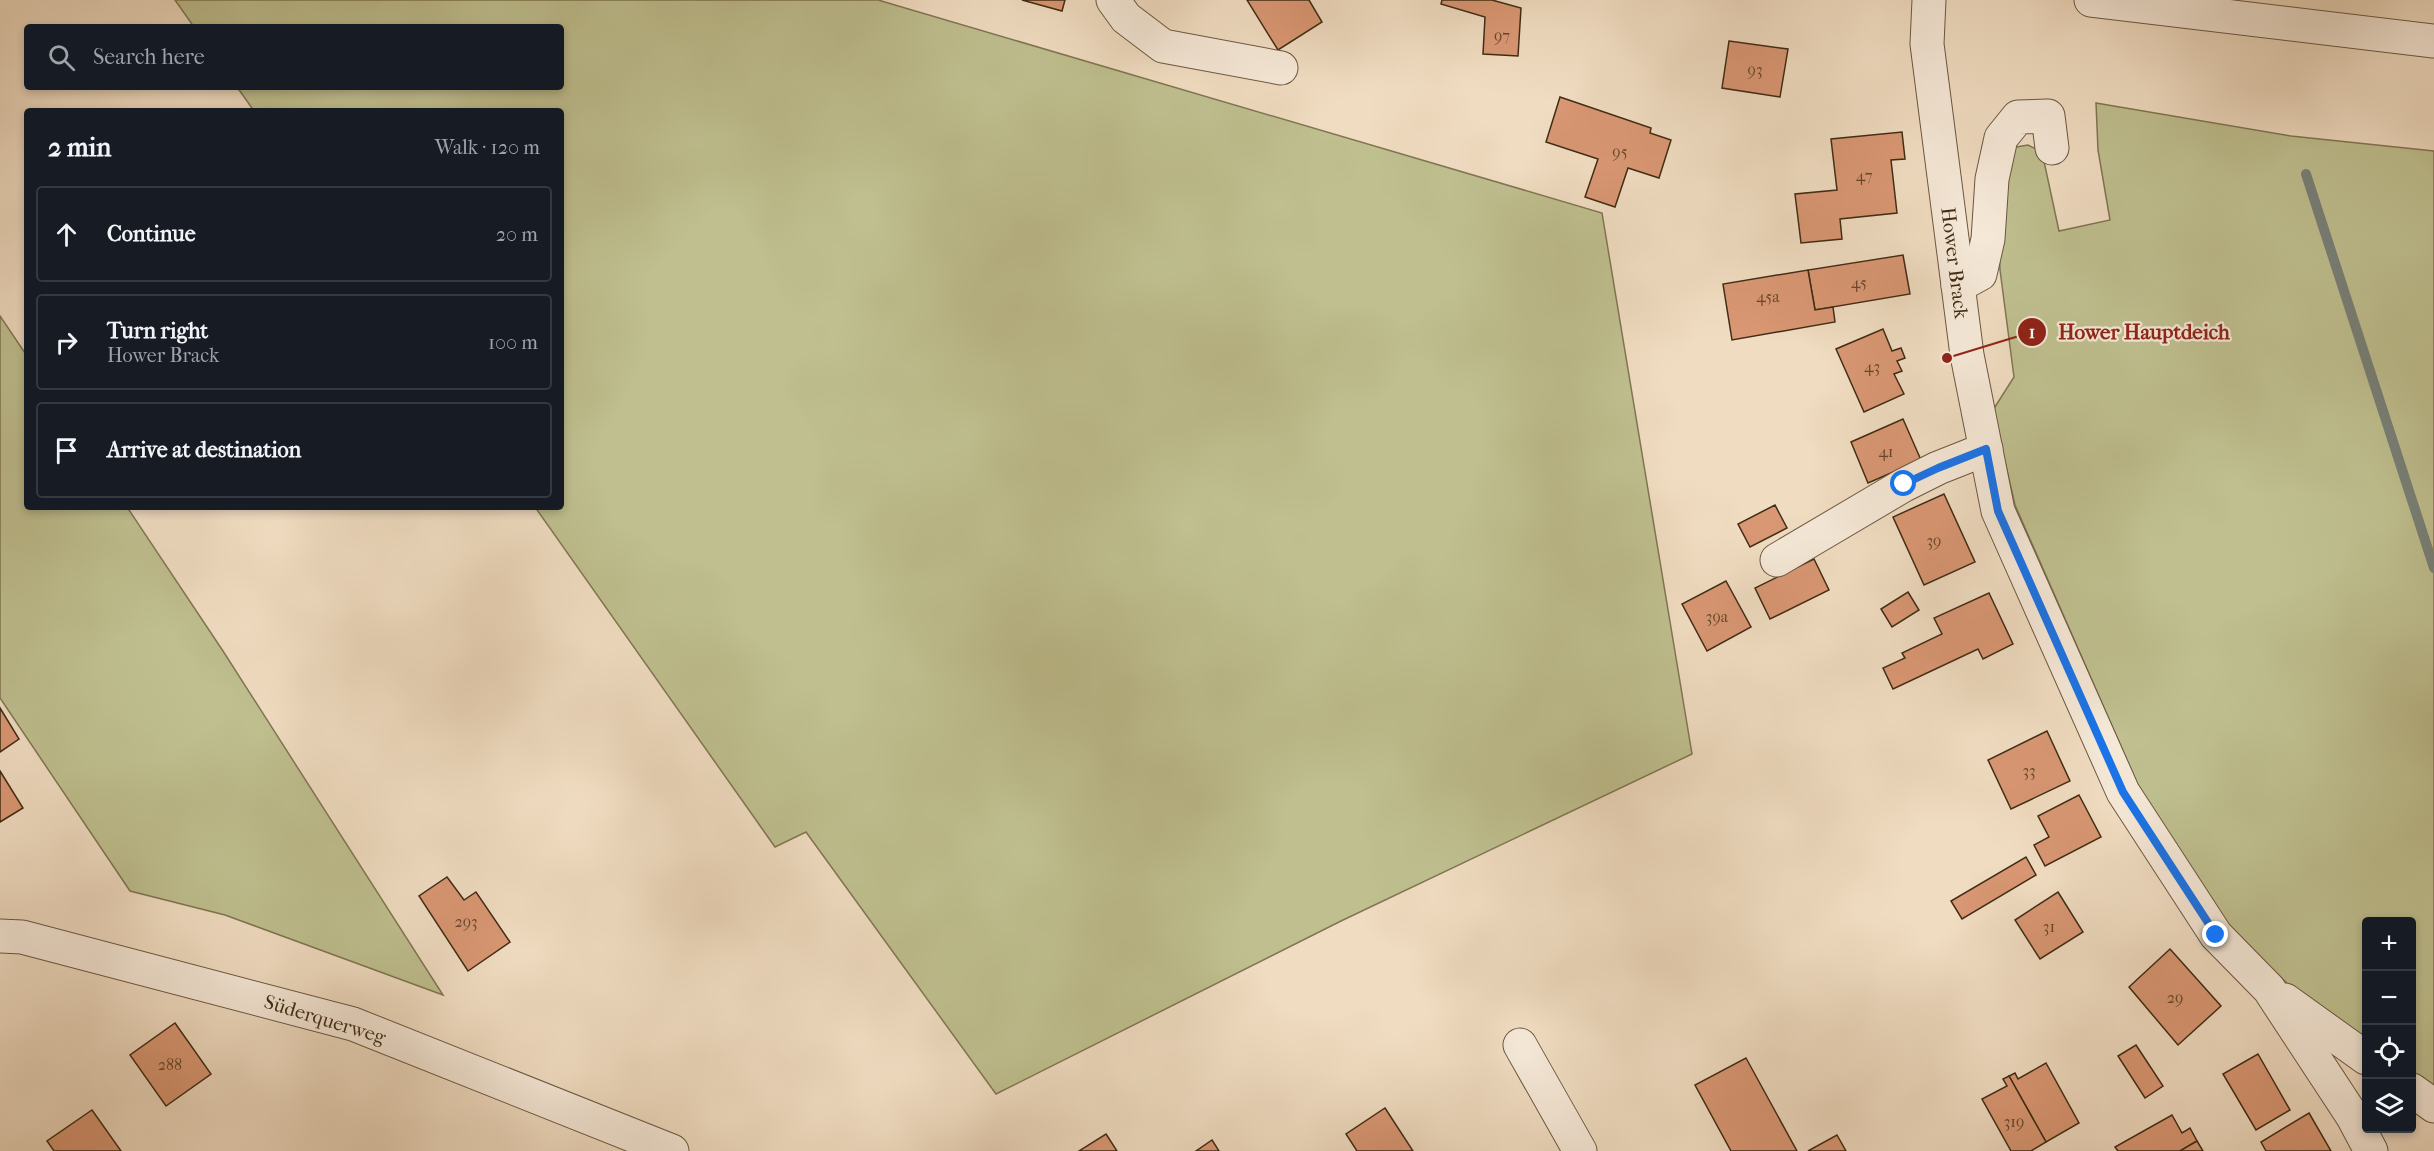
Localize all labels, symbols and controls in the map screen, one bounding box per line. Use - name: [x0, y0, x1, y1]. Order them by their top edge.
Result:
- search box: [24, 24, 564, 90]
- house number: 97: [1494, 26, 1510, 45]
- icon: search: [45, 41, 78, 74]
- text: Search here: [93, 44, 205, 70]
- house number: 93: [1748, 60, 1762, 79]
- text: 2 min: [48, 132, 111, 163]
- text: Walk · 120 m: [435, 136, 540, 159]
- house number: 95: [1612, 142, 1628, 161]
- house number: 47: [1856, 166, 1873, 185]
- street label: Hower Brack: [1936, 206, 1973, 321]
- icon: ahead: [50, 218, 83, 251]
- text: Continue: [107, 221, 196, 247]
- text: 20 m: [496, 223, 538, 246]
- house number: 45: [1851, 273, 1867, 292]
- house number: 45a: [1756, 287, 1780, 306]
- callout: Hower Hauptdeich: [2017, 312, 2242, 351]
- text: Turn right: [107, 318, 208, 344]
- text: Hower Hauptdeich: [2058, 320, 2230, 344]
- text: 1: [2029, 322, 2035, 343]
- icon: right: [50, 326, 83, 359]
- text: 100 m: [488, 331, 538, 354]
- text: Hower Brack: [107, 344, 219, 367]
- house number: 43: [1864, 357, 1880, 376]
- icon: arrive: [50, 434, 83, 467]
- text: Arrive at destination: [107, 437, 301, 463]
- house number: 41: [1878, 442, 1894, 461]
- route start: [1890, 470, 1916, 496]
- house number: 39: [1927, 531, 1941, 550]
- house number: 39a: [1706, 607, 1729, 626]
- house number: 33: [2022, 761, 2036, 780]
- house number: 293: [454, 912, 478, 931]
- house number: 31: [2043, 917, 2055, 936]
- map controls: [2362, 917, 2416, 1133]
- button: +: [2362, 917, 2416, 971]
- route end: [2202, 921, 2228, 947]
- button: −: [2362, 971, 2416, 1025]
- house number: 29: [2167, 988, 2183, 1007]
- street label: Süderquerweg: [261, 990, 389, 1049]
- button: locate: [2362, 1025, 2416, 1079]
- house number: 288: [158, 1055, 182, 1074]
- button: layers: [2362, 1079, 2416, 1133]
- house number: 319: [2004, 1112, 2024, 1131]

